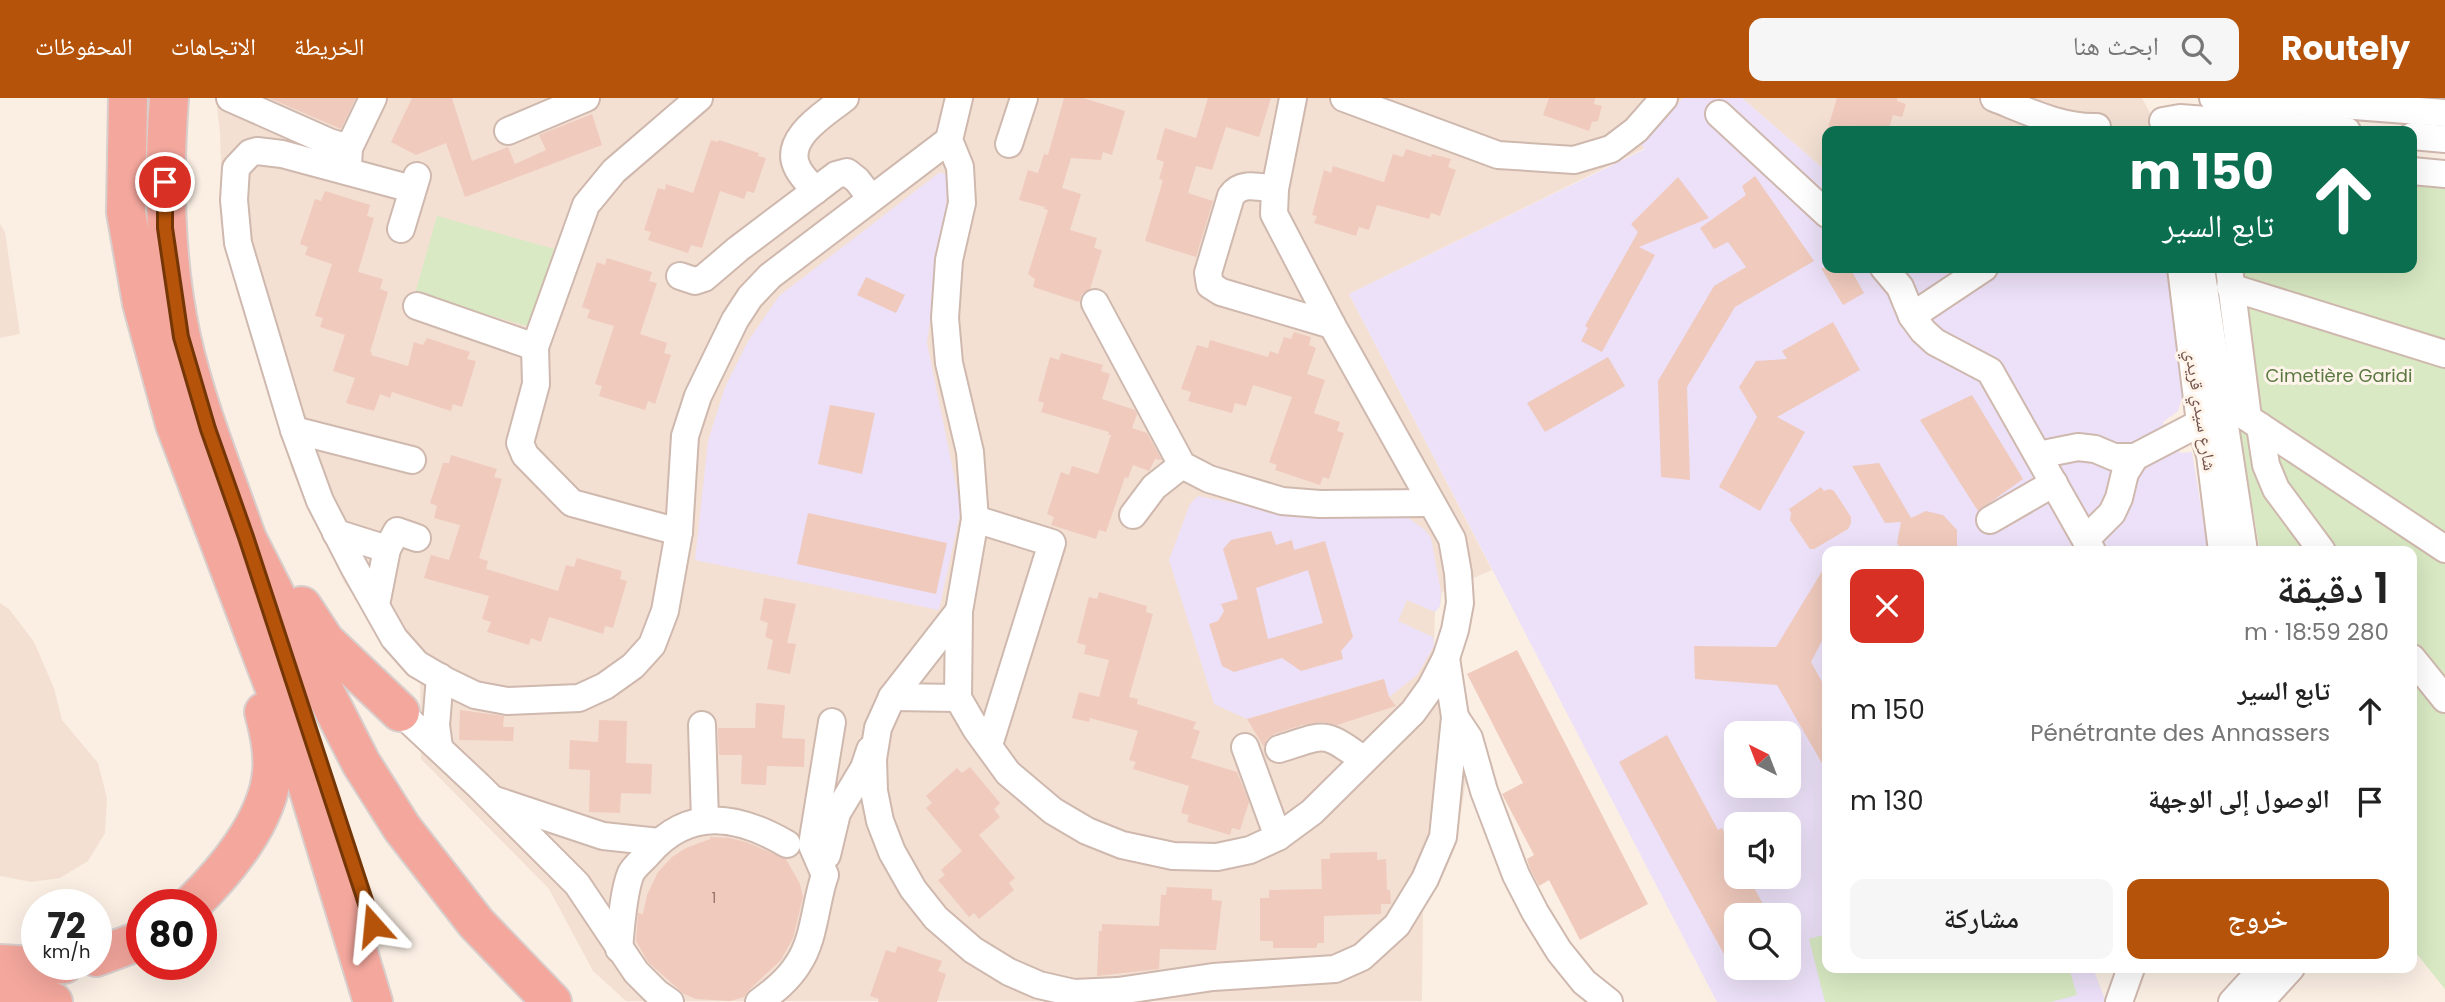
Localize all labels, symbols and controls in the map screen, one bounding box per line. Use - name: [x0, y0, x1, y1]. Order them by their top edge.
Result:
- search box: [1749, 18, 2239, 81]
- text: Routely: [2281, 25, 2410, 72]
- text: ابحث هنا: [2073, 28, 2159, 64]
- text: المحفوظات: [35, 30, 133, 63]
- text: الاتجاهات: [171, 30, 256, 63]
- text: الخريطة: [294, 30, 365, 63]
- icon: search: [2177, 30, 2215, 68]
- text: 150 m: [2129, 138, 2274, 206]
- pin: [135, 152, 195, 212]
- icon: ahead: [2298, 154, 2389, 245]
- icon: arrive: [146, 163, 184, 201]
- text: تابع السير: [2162, 203, 2274, 248]
- street label: شارع سيدي قريدي: [2177, 348, 2223, 473]
- park label: Cimetière Garidi: [2266, 363, 2412, 388]
- text: 1 دقيقة: [2277, 559, 2389, 618]
- button: close: [1850, 569, 1924, 643]
- text: 280 m · 18:59: [2244, 616, 2389, 648]
- text: تابع السير: [2238, 673, 2330, 709]
- text: 150 m: [1850, 692, 1925, 728]
- icon: ahead: [2351, 692, 2389, 730]
- text: Pénétrante des Annassers: [2030, 717, 2330, 749]
- north arrow: [1724, 721, 1801, 798]
- map controls: [1724, 721, 1801, 980]
- text: الوصول إلى الوجهة: [2148, 781, 2330, 817]
- text: 130 m: [1850, 783, 1924, 819]
- icon: arrive: [2351, 783, 2389, 821]
- button: sound: [1724, 812, 1801, 889]
- button: مشاركة: [1850, 879, 2113, 959]
- button: خروج: [2127, 879, 2389, 959]
- position arrow: [336, 888, 410, 962]
- house number: 1: [712, 888, 716, 908]
- speed limit sign: 80: [126, 889, 217, 980]
- text: 72: [47, 901, 86, 950]
- button: search: [1724, 903, 1801, 980]
- text: km/h: [43, 939, 90, 964]

